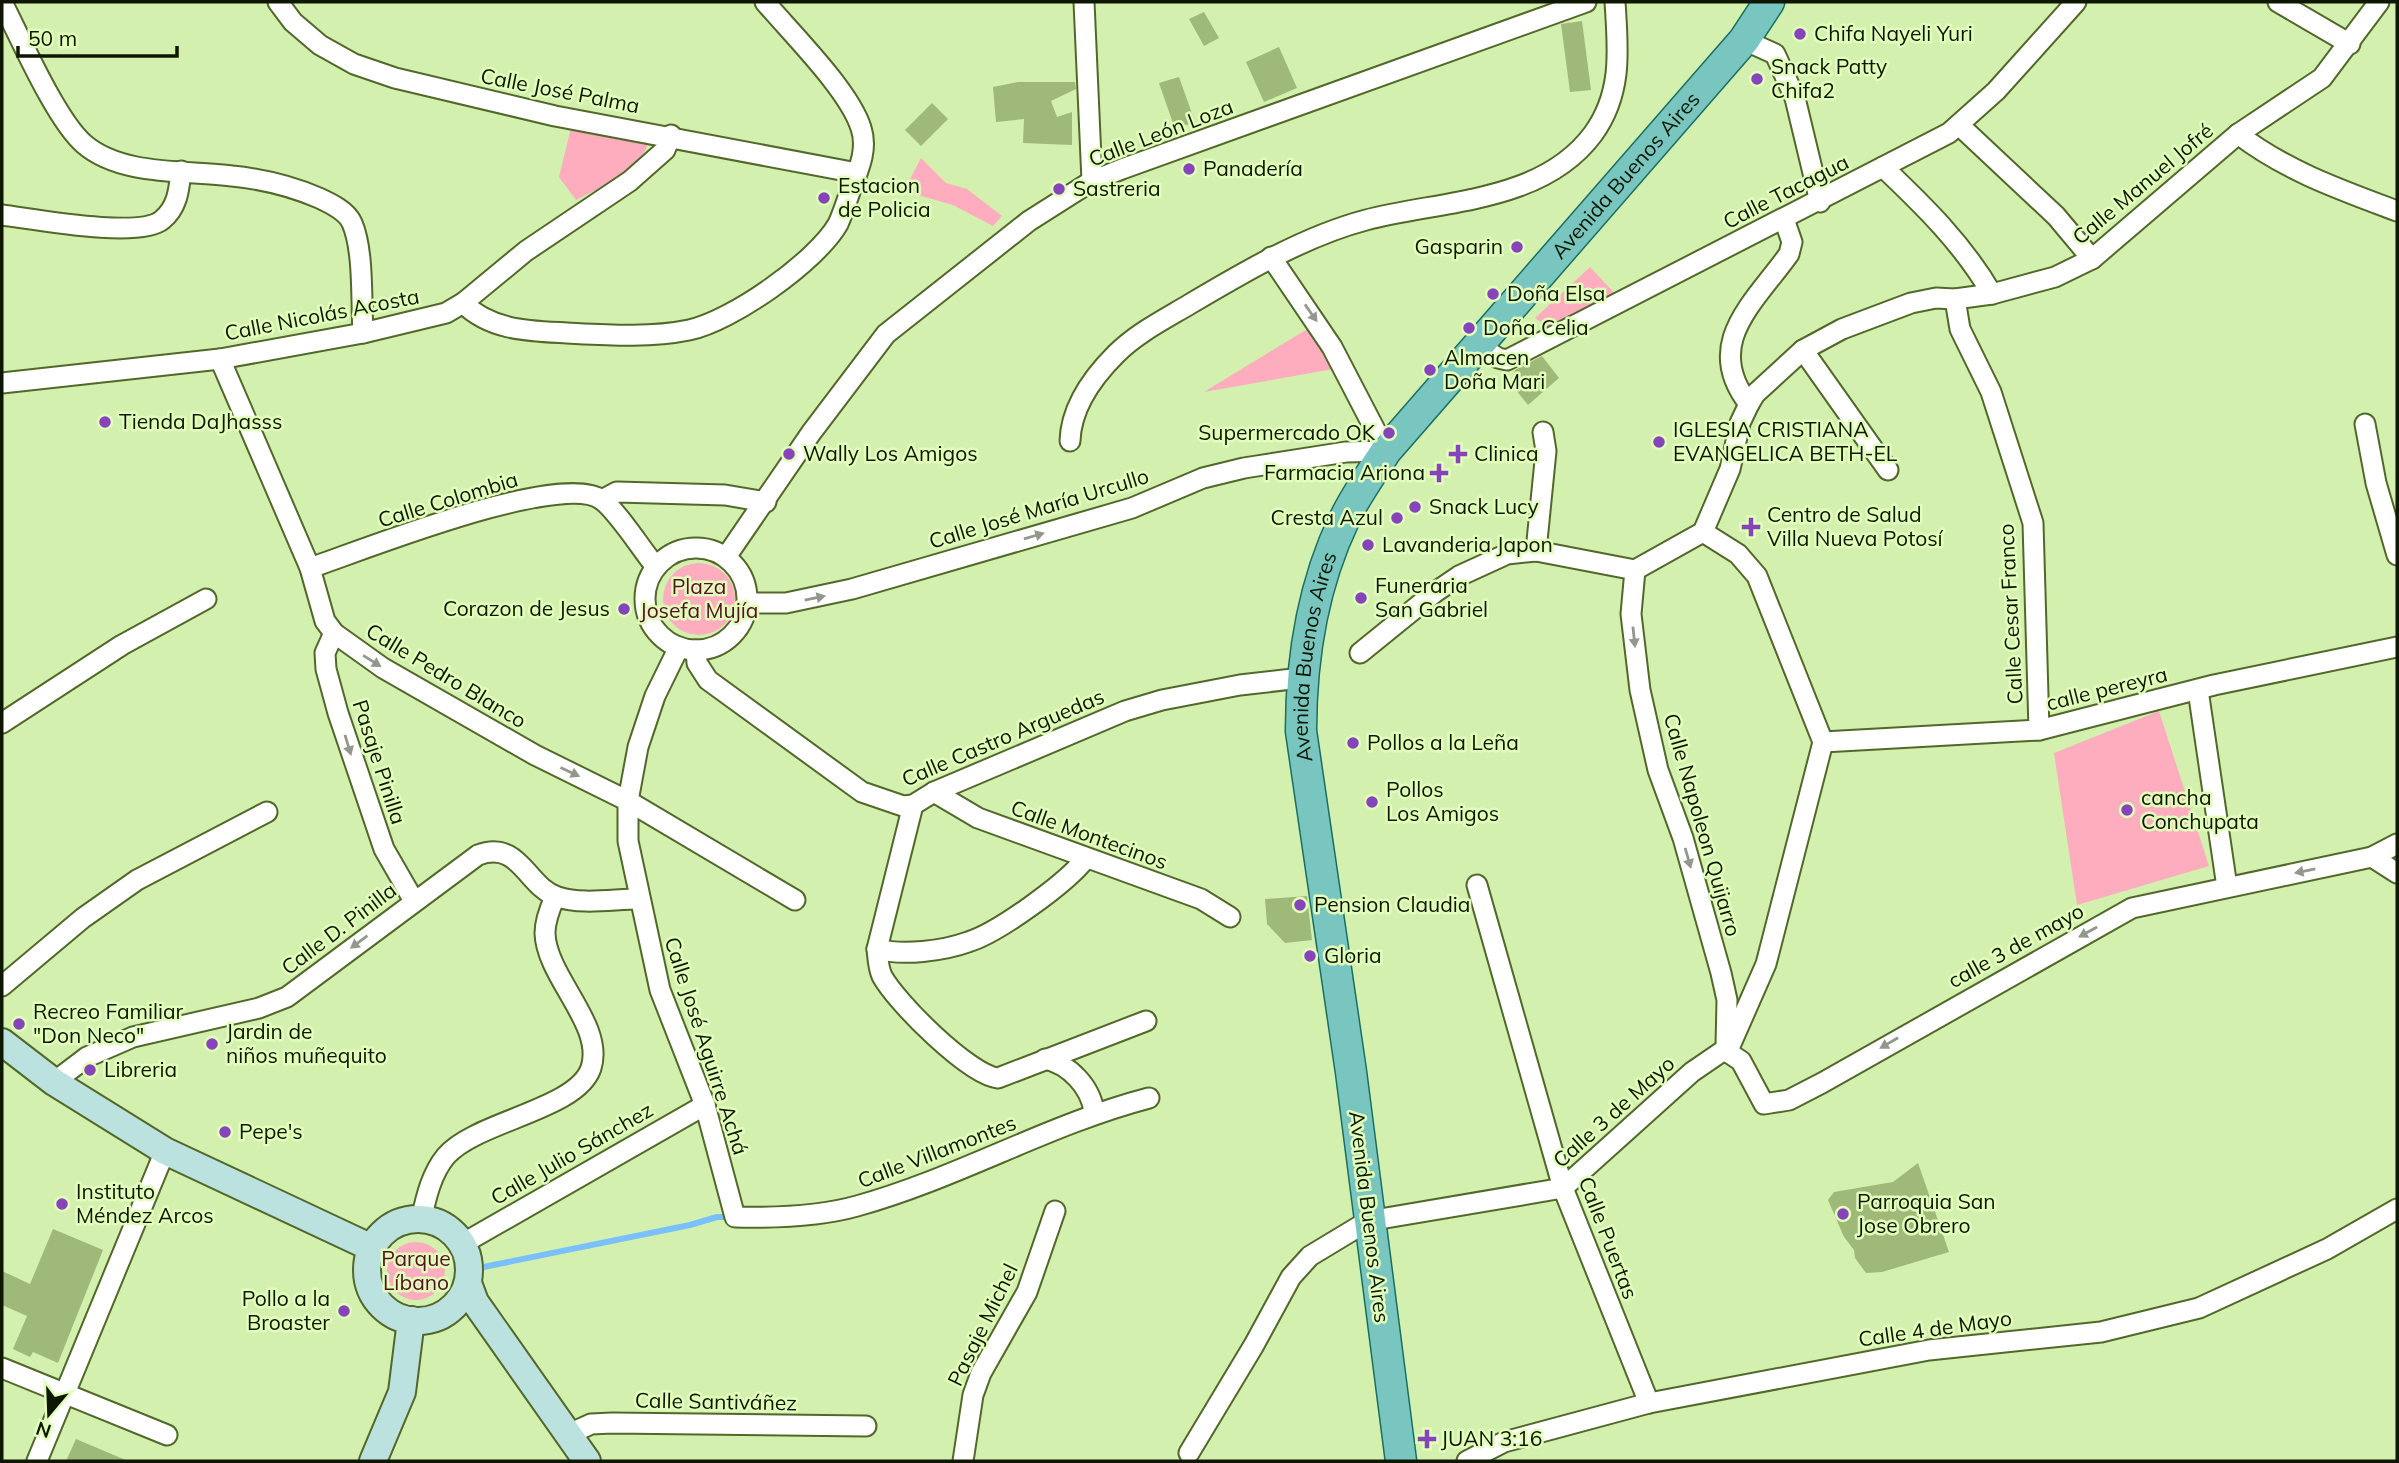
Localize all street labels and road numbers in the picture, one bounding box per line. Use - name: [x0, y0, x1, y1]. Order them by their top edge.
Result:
- street label: Calle José Palma: [478, 62, 642, 118]
- street label: Avenida Buenos Aires: [1545, 86, 1705, 264]
- street label: Calle León Loza: [1085, 93, 1237, 172]
- street label: Calle Manuel Jofré: [2067, 117, 2218, 250]
- street label: Calle Tacagua: [1718, 148, 1853, 234]
- street label: Calle Nicolás Acosta: [222, 282, 421, 346]
- street label: Calle José María Urcullo: [926, 462, 1152, 554]
- street label: Calle Colombia: [375, 465, 521, 533]
- street label: Calle Cesar Franco: [1992, 523, 2028, 705]
- street label: Avenida Buenos Aires: [1287, 548, 1342, 764]
- street label: Calle Pedro Blanco: [362, 617, 531, 733]
- street label: calle pereyra: [2044, 660, 2170, 716]
- street label: Calle Castro Arguedas: [897, 683, 1108, 792]
- street label: Pasaje Pinilla: [348, 696, 412, 827]
- street label: Calle Napoleon Quijarro: [1659, 710, 1747, 939]
- street label: Calle Montecinos: [1008, 794, 1171, 874]
- street label: Calle D. Pinilla: [276, 877, 401, 980]
- street label: calle 3 de mayo: [1943, 897, 2088, 993]
- street label: Calle José Aguirre Achá: [659, 933, 754, 1158]
- street label: Calle 3 de Mayo: [1547, 1050, 1679, 1173]
- street label: Calle Julio Sánchez: [486, 1096, 657, 1210]
- street label: Calle Villamontes: [854, 1109, 1020, 1193]
- street label: Avenida Buenos Aires: [1344, 1110, 1396, 1324]
- street label: Calle Puertas: [1574, 1173, 1644, 1303]
- street label: Pasaje Michel: [941, 1259, 1023, 1390]
- street label: Calle 4 de Mayo: [1856, 1304, 2013, 1352]
- street label: Calle Santiváñez: [635, 1387, 797, 1415]

